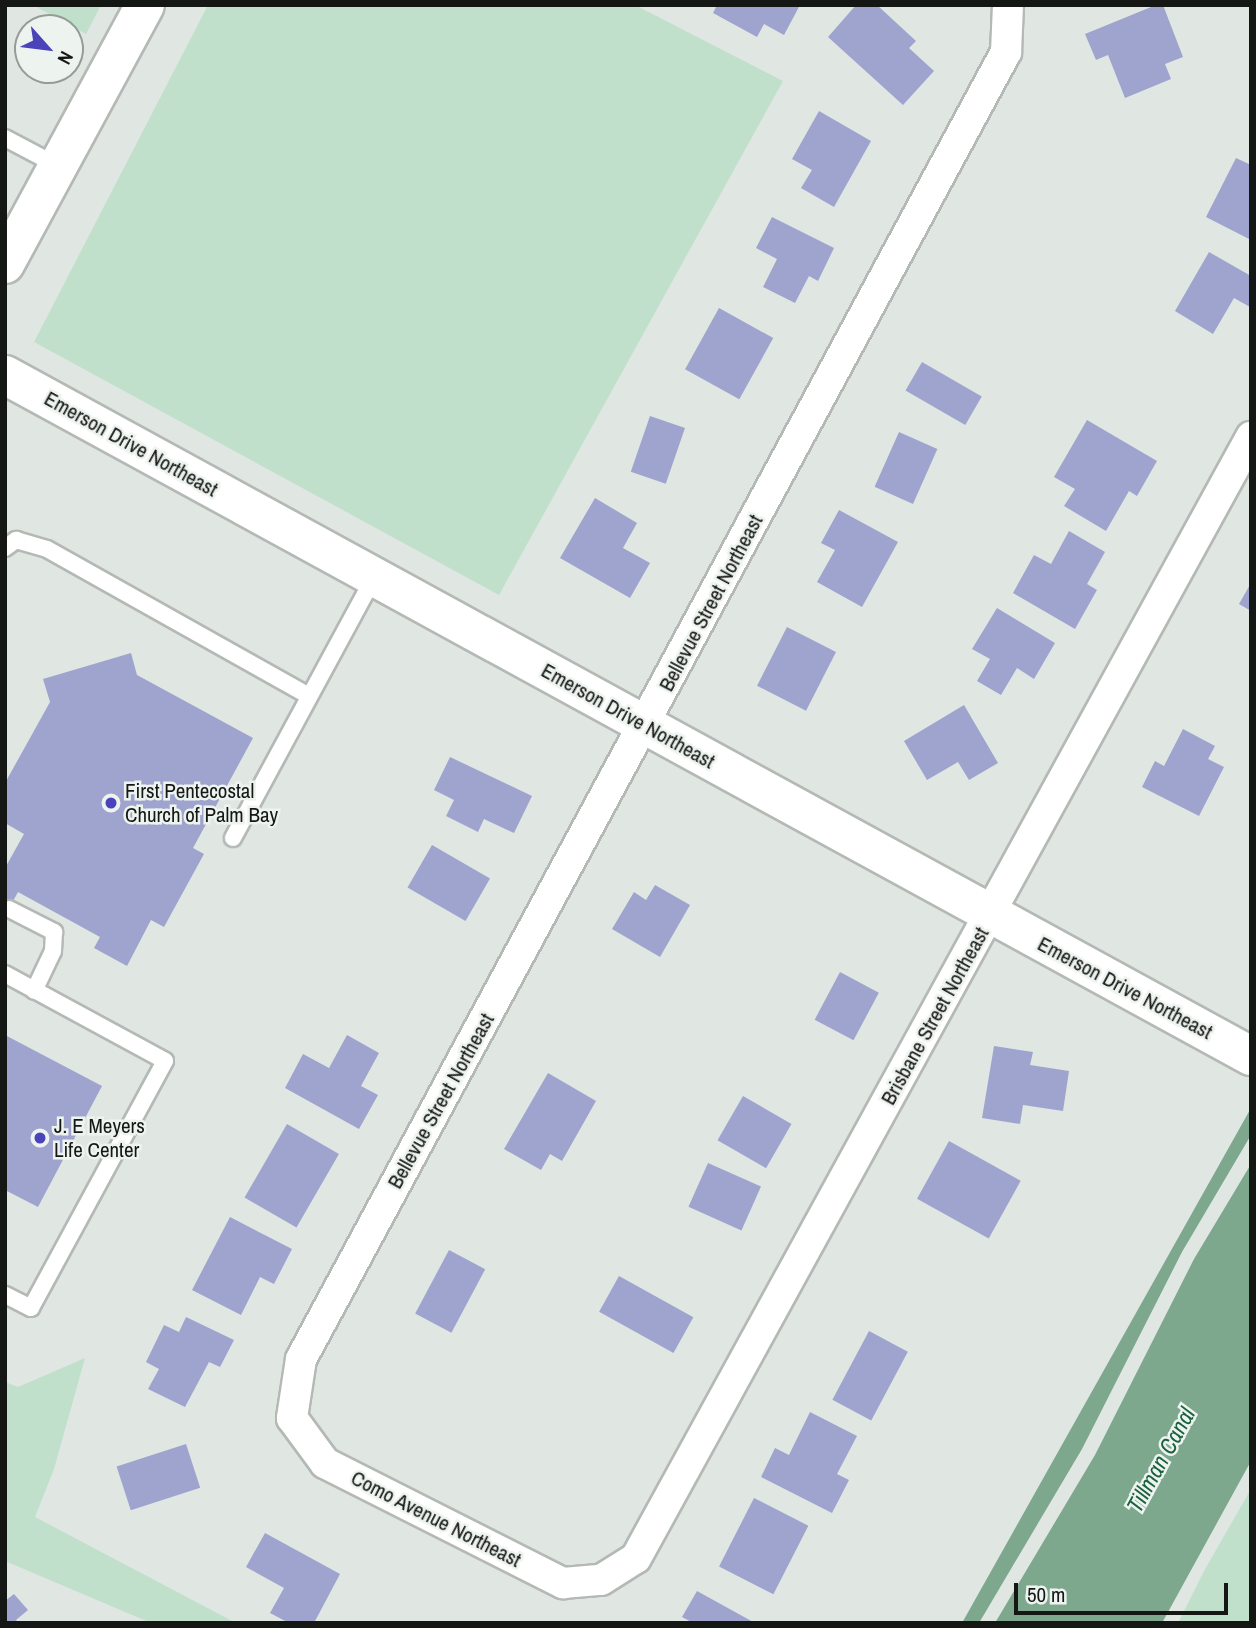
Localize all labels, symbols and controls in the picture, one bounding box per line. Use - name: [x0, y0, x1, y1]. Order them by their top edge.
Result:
- north arrow: [14, 14, 84, 84]
- text: N: [52, 47, 80, 69]
- street label: Emerson Drive Northeast: [40, 386, 222, 502]
- street label: Bellevue Street Northeast: [654, 510, 768, 696]
- street label: Emerson Drive Northeast: [537, 658, 719, 774]
- place label: First Pentecostal Church of Palm Bay: [125, 778, 278, 828]
- marker: First Pentecostal Church of Palm Bay: [103, 795, 119, 811]
- street label: Brisbane Street Northeast: [876, 923, 994, 1109]
- street label: Emerson Drive Northeast: [1033, 931, 1217, 1045]
- street label: Bellevue Street Northeast: [382, 1009, 500, 1193]
- place label: J. E Meyers Life Center: [54, 1113, 145, 1163]
- marker: J. E Meyers Life Center: [32, 1130, 48, 1146]
- water label: Tillman Canal: [1121, 1403, 1201, 1517]
- street label: Como Avenue Northeast: [346, 1465, 526, 1573]
- scale bar: [1018, 1568, 1232, 1612]
- text: 50 m: [1027, 1580, 1065, 1609]

